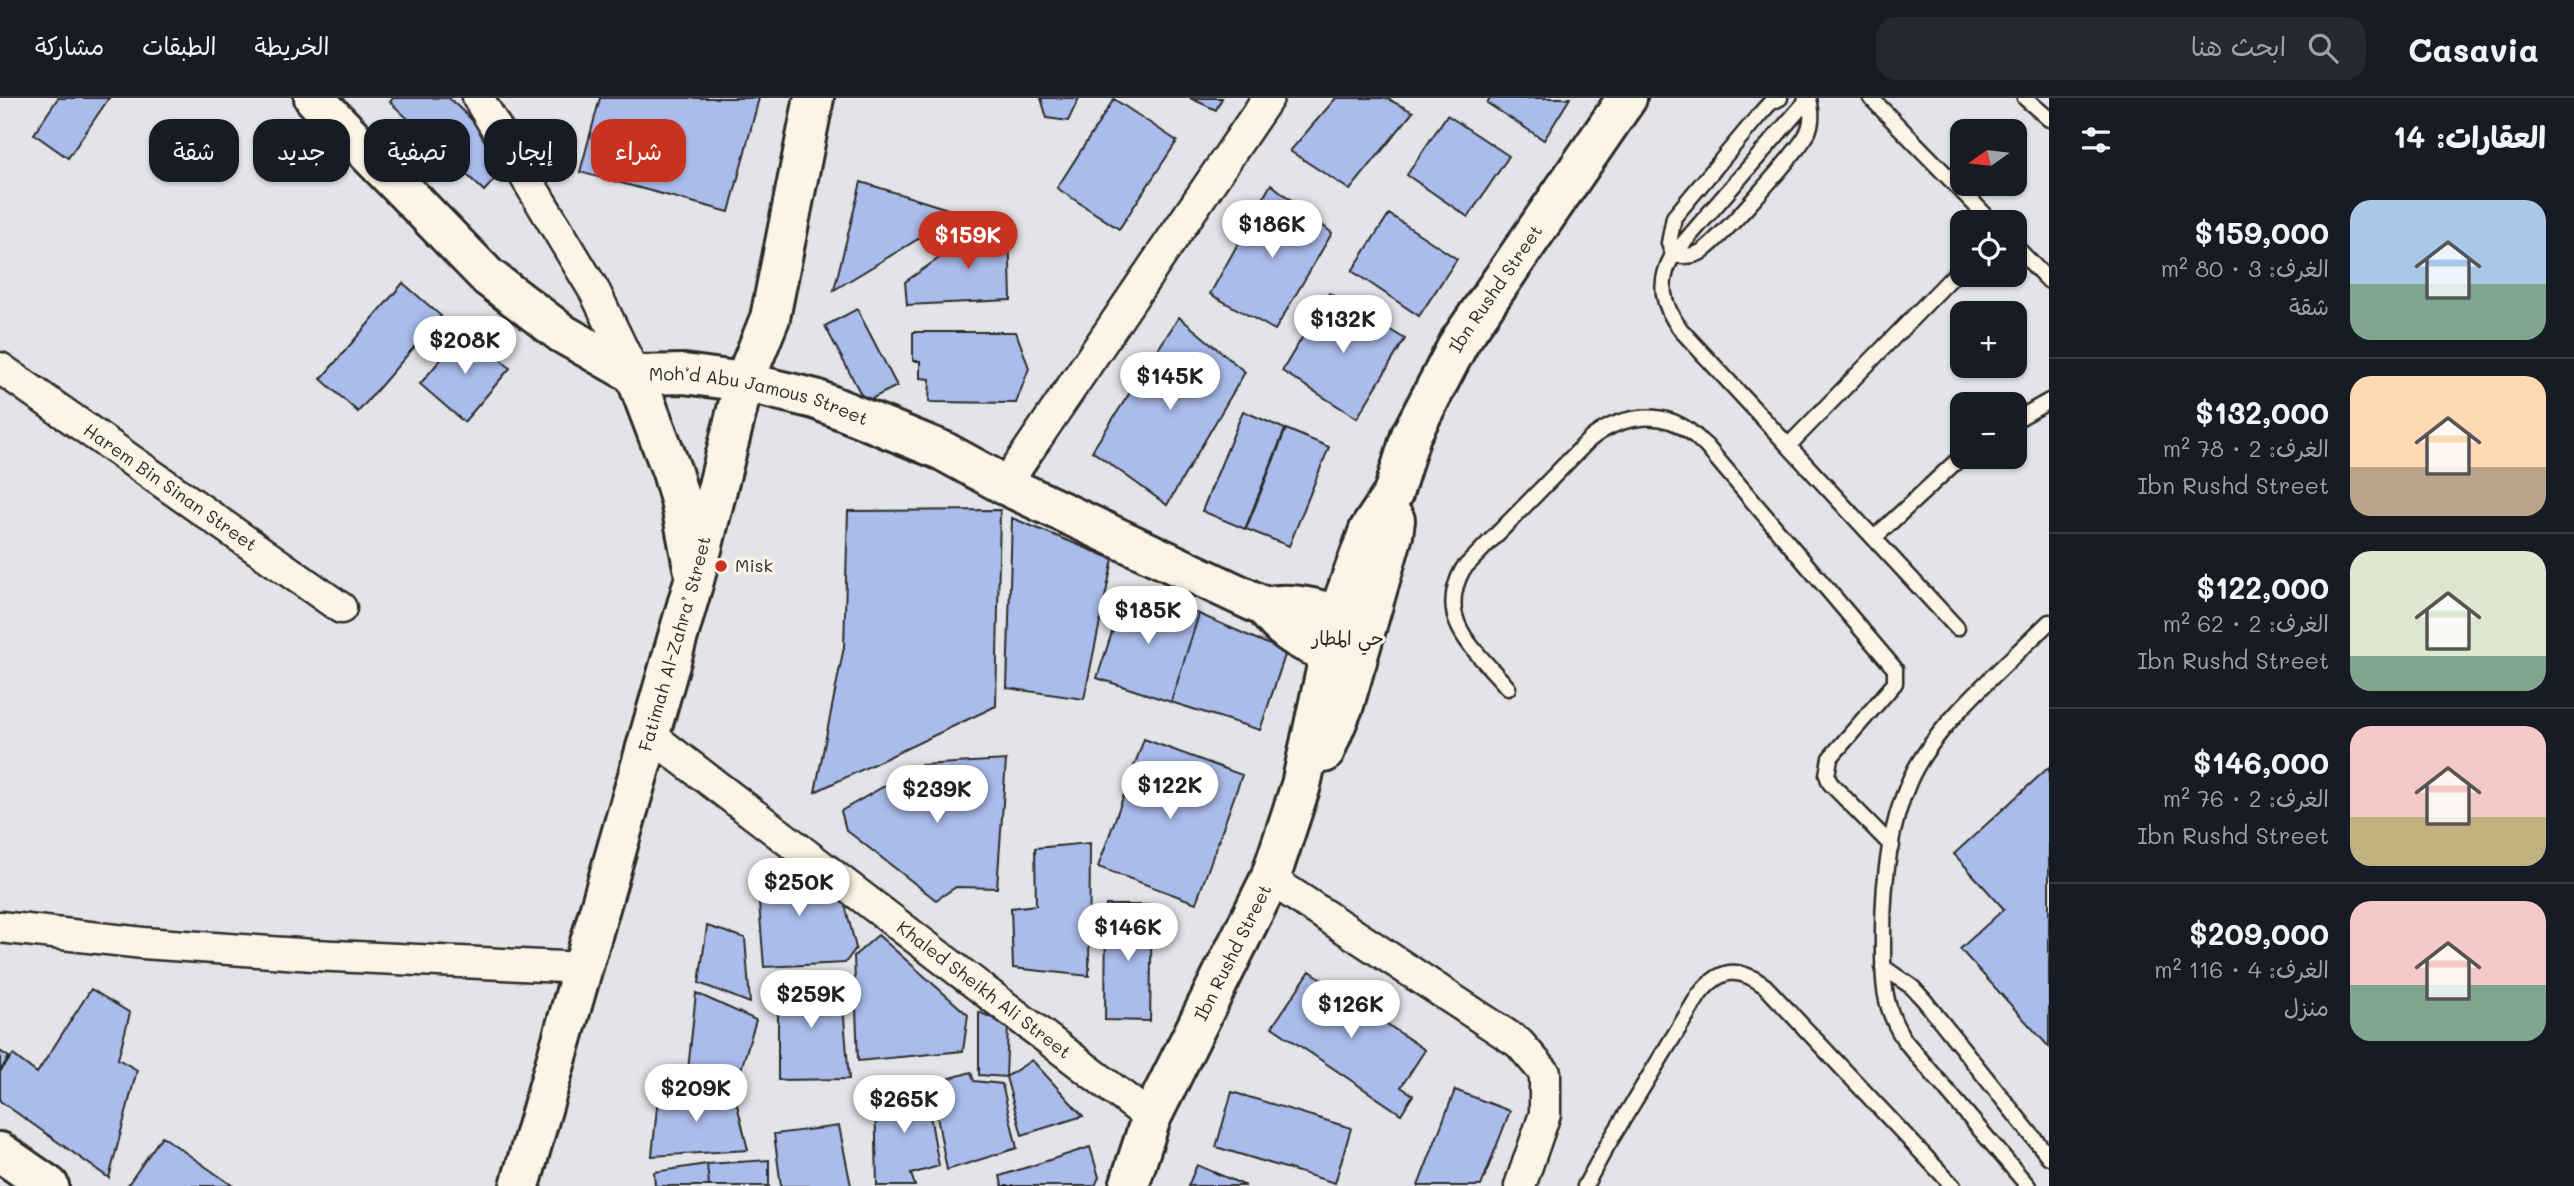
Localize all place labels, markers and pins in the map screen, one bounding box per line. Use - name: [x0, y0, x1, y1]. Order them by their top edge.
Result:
- pin: $186K: [1223, 200, 1321, 260]
- pin: $159K: [919, 212, 1017, 271]
- pin: $132K: [1294, 296, 1392, 355]
- pin: $208K: [416, 316, 514, 376]
- pin: $145K: [1121, 352, 1219, 412]
- place label: Misk: [735, 553, 773, 577]
- marker: Misk: [713, 558, 729, 574]
- pin: $185K: [1099, 587, 1197, 646]
- pin: $122K: [1121, 762, 1219, 821]
- pin: $239K: [888, 766, 986, 825]
- pin: $250K: [750, 858, 848, 918]
- pin: $146K: [1079, 904, 1177, 963]
- pin: $259K: [762, 970, 860, 1030]
- pin: $126K: [1302, 981, 1400, 1040]
- pin: $209K: [647, 1065, 745, 1124]
- pin: $265K: [855, 1076, 953, 1135]

